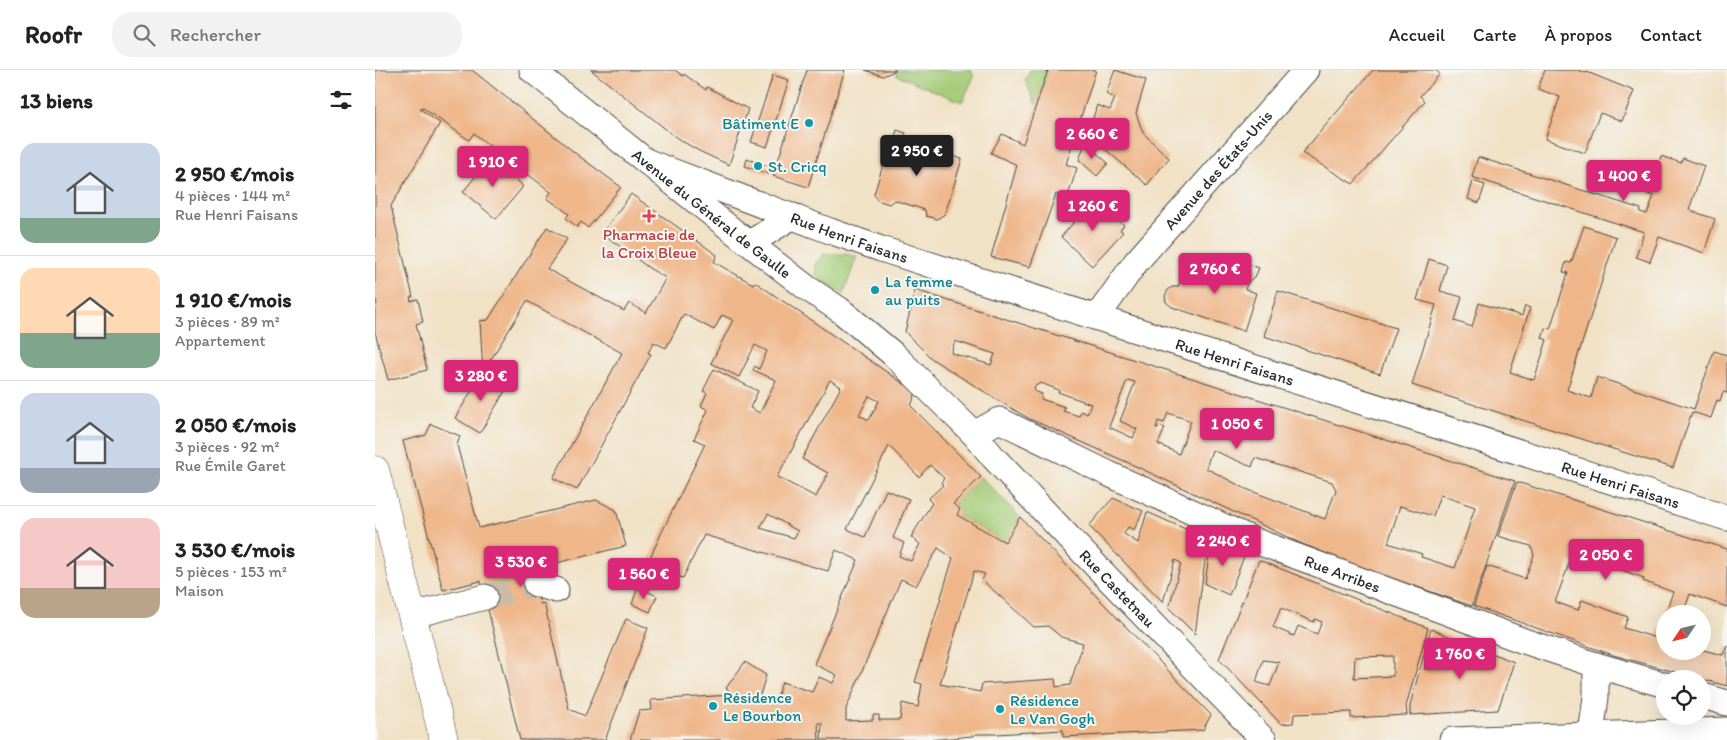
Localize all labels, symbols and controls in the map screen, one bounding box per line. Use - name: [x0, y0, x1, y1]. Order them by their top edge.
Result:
- search box: [112, 12, 462, 57]
- text: Roofr: [25, 20, 82, 49]
- icon: search: [130, 21, 158, 49]
- text: Rechercher: [170, 23, 261, 46]
- text: Accueil: [1389, 24, 1445, 46]
- text: Carte: [1473, 24, 1516, 46]
- text: À propos: [1544, 24, 1612, 46]
- text: Contact: [1640, 24, 1702, 46]
- icon: filters: [327, 86, 355, 114]
- text: 13 biens: [20, 88, 93, 113]
- street label: Avenue des États-Unis: [1160, 106, 1276, 234]
- place label: Bâtiment E: [722, 114, 799, 133]
- marker: Bâtiment E: [803, 117, 815, 129]
- pin: 2 660 €: [1046, 118, 1138, 160]
- text: 2 660 €: [1066, 124, 1118, 143]
- pin: 2 950 €: [871, 134, 963, 177]
- text: 2 950 €: [891, 141, 943, 160]
- street label: Avenue du Général de Gaulle: [628, 145, 795, 282]
- pin: 1 910 €: [447, 146, 539, 188]
- text: 1 910 €: [468, 152, 518, 171]
- place label: St. Cricq: [768, 157, 827, 176]
- marker: St. Cricq: [752, 160, 764, 172]
- pin: 1 400 €: [1578, 160, 1670, 202]
- text: 2 950 €/mois: [175, 161, 294, 186]
- icon: home: [60, 163, 120, 223]
- text: 1 400 €: [1597, 166, 1651, 185]
- text: 4 pièces · 144 m²: [175, 186, 290, 205]
- pin: 1 260 €: [1047, 190, 1139, 232]
- text: 1 260 €: [1068, 196, 1118, 215]
- text: Rue Henri Faisans: [175, 205, 298, 224]
- street label: Rue Henri Faisans: [788, 208, 910, 267]
- marker: Pharmacie de la Croix Bleue: [643, 210, 655, 222]
- place label: Pharmacie de la Croix Bleue: [601, 225, 697, 262]
- pin: 2 760 €: [1169, 252, 1261, 295]
- text: 2 760 €: [1189, 259, 1241, 278]
- place label: La femme au puits: [885, 272, 953, 309]
- marker: La femme au puits: [869, 284, 881, 296]
- text: 1 910 €/mois: [175, 287, 292, 312]
- icon: home: [60, 288, 120, 348]
- text: 3 pièces · 89 m²: [175, 312, 280, 331]
- text: Appartement: [175, 331, 266, 350]
- street label: Rue Henri Faisans: [1173, 334, 1296, 390]
- pin: 3 280 €: [435, 360, 527, 402]
- text: 3 280 €: [455, 366, 507, 385]
- pin: 1 050 €: [1191, 408, 1283, 450]
- text: 2 050 €/mois: [175, 412, 296, 437]
- icon: home: [60, 413, 120, 473]
- text: 1 050 €: [1211, 414, 1263, 433]
- text: 3 pièces · 92 m²: [175, 437, 279, 456]
- text: Rue Émile Garet: [175, 456, 286, 475]
- street label: Rue Henri Faisans: [1559, 457, 1682, 512]
- pin: 2 240 €: [1177, 524, 1269, 567]
- text: 2 240 €: [1197, 531, 1249, 550]
- text: 3 530 €/mois: [175, 537, 295, 562]
- icon: home: [60, 538, 120, 598]
- pin: 2 050 €: [1560, 538, 1652, 581]
- text: 2 050 €: [1580, 545, 1632, 564]
- pin: 3 530 €: [475, 546, 567, 588]
- street label: Rue Castetnau: [1075, 546, 1159, 631]
- street label: Rue Arribes: [1302, 551, 1383, 597]
- text: 3 530 €: [495, 552, 547, 571]
- pin: 1 560 €: [598, 558, 690, 600]
- text: 5 pièces · 153 m²: [175, 562, 287, 581]
- text: 1 560 €: [619, 564, 669, 583]
- text: Maison: [175, 581, 224, 600]
- north arrow: [1656, 605, 1711, 660]
- map controls: [1656, 605, 1711, 725]
- pin: 1 760 €: [1414, 638, 1506, 680]
- text: 1 760 €: [1435, 644, 1485, 663]
- button: locate: [1656, 670, 1711, 725]
- place label: Résidence Le Bourbon: [723, 688, 801, 725]
- place label: Résidence Le Van Gogh: [1010, 691, 1096, 728]
- marker: Résidence Le Bourbon: [707, 700, 719, 712]
- marker: Résidence Le Van Gogh: [994, 703, 1006, 715]

